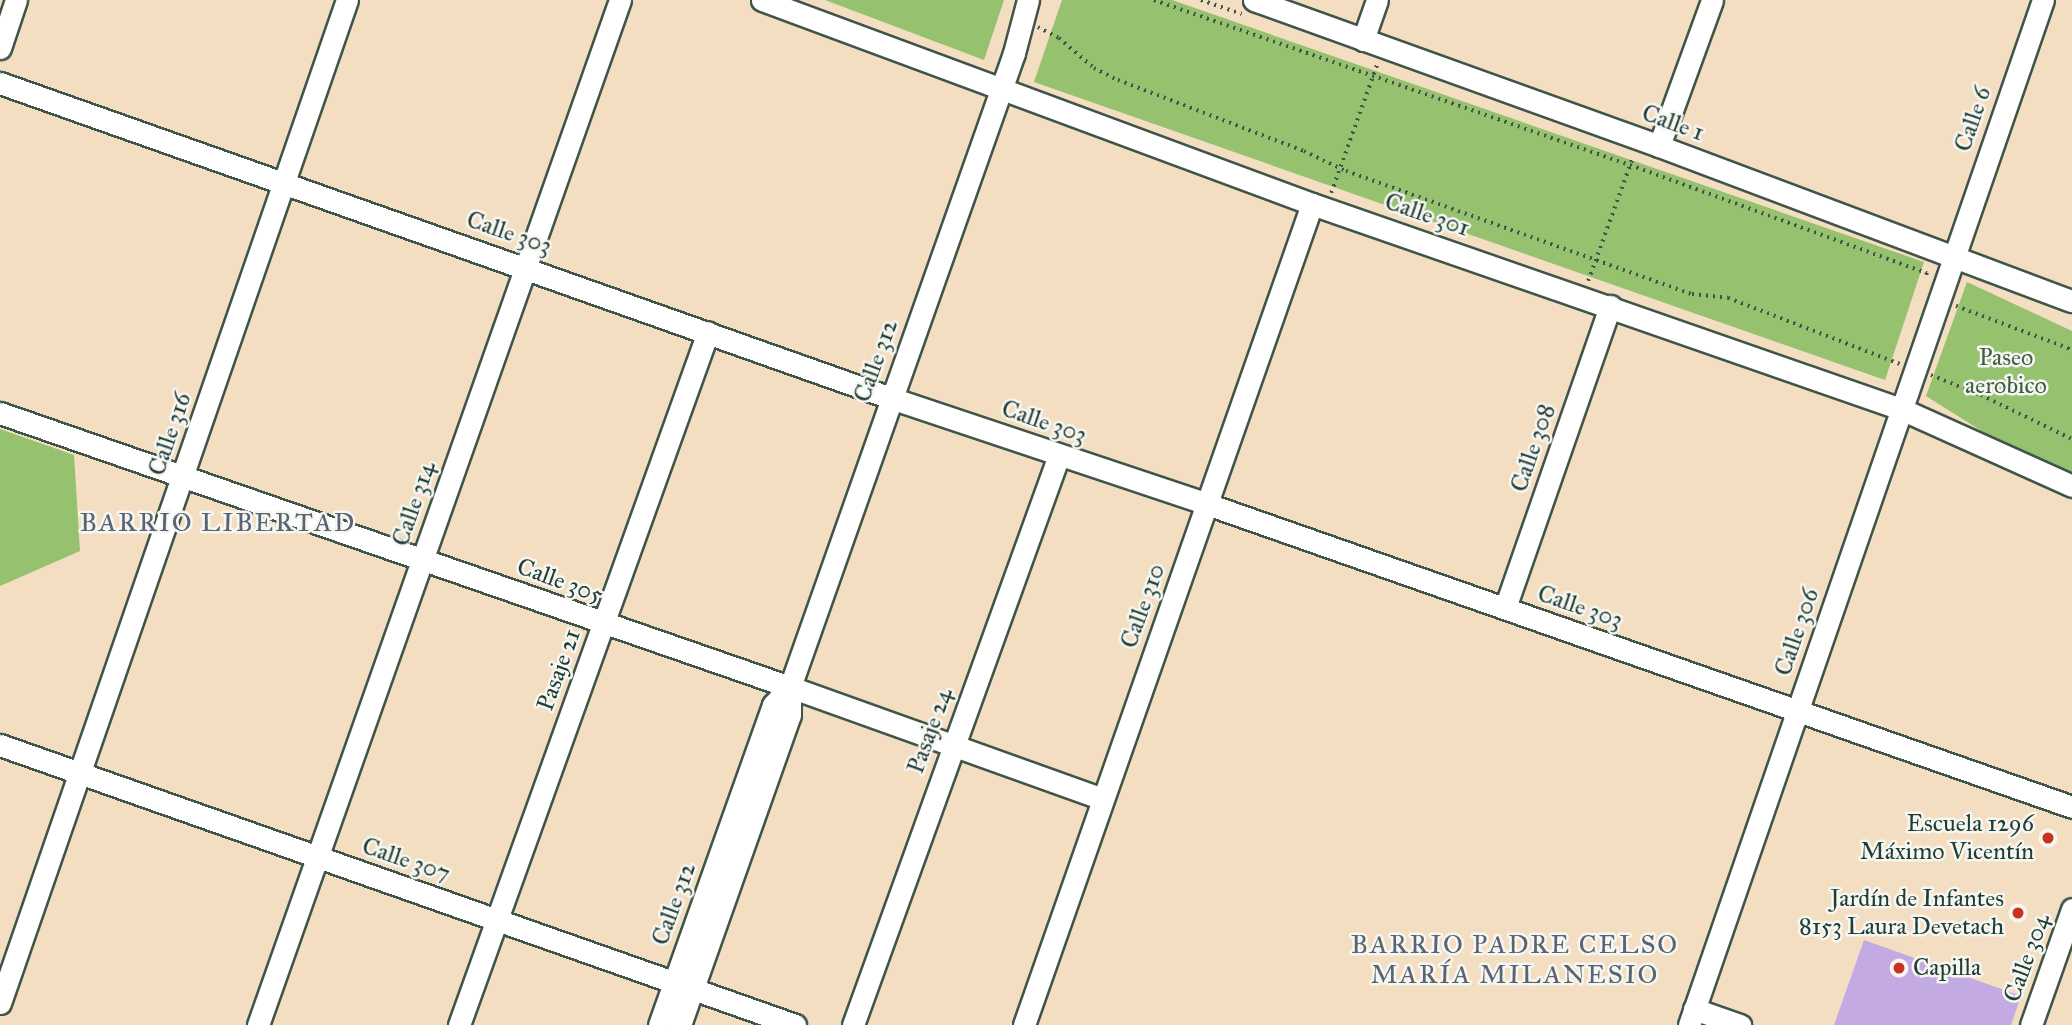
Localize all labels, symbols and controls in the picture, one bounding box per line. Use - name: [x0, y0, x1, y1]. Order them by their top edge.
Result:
- street label: Calle 6: [1948, 83, 1998, 155]
- street label: Calle 1: [1638, 99, 1708, 147]
- street label: Calle 301: [1381, 187, 1473, 243]
- street label: Calle 303: [463, 205, 555, 261]
- street label: Calle 312: [848, 316, 904, 406]
- park label: Paseo aerobico: [1965, 344, 2047, 400]
- street label: Calle 316: [142, 389, 198, 479]
- street label: Calle 303: [998, 394, 1090, 450]
- street label: Calle 308: [1505, 400, 1561, 496]
- street label: Calle 314: [386, 458, 442, 550]
- district label: BARRIO LIBERTAD: [82, 507, 354, 539]
- street label: Calle 305: [513, 552, 607, 610]
- street label: Calle 310: [1115, 560, 1171, 652]
- street label: Calle 303: [1534, 579, 1626, 635]
- street label: Calle 306: [1769, 585, 1825, 679]
- street label: Pasaje 21: [531, 625, 587, 715]
- street label: Pasaje 24: [901, 684, 959, 778]
- place label: Escuela 1296 Máximo Vicentín: [1860, 810, 2034, 866]
- marker: Escuela 1296 Máximo Vicentín: [2040, 830, 2056, 846]
- street label: Calle 307: [358, 832, 454, 888]
- street label: Calle 312: [646, 859, 702, 949]
- place label: Jardín de Infantes 8153 Laura Devetach: [1799, 885, 2004, 941]
- marker: Jardín de Infantes 8153 Laura Devetach: [2010, 905, 2026, 921]
- street label: Calle 304: [1998, 910, 2056, 1006]
- district label: BARRIO PADRE CELSO MARÍA MILANESIO: [1353, 929, 1677, 990]
- place label: Capilla: [1913, 954, 1981, 982]
- marker: Capilla: [1891, 960, 1907, 976]

